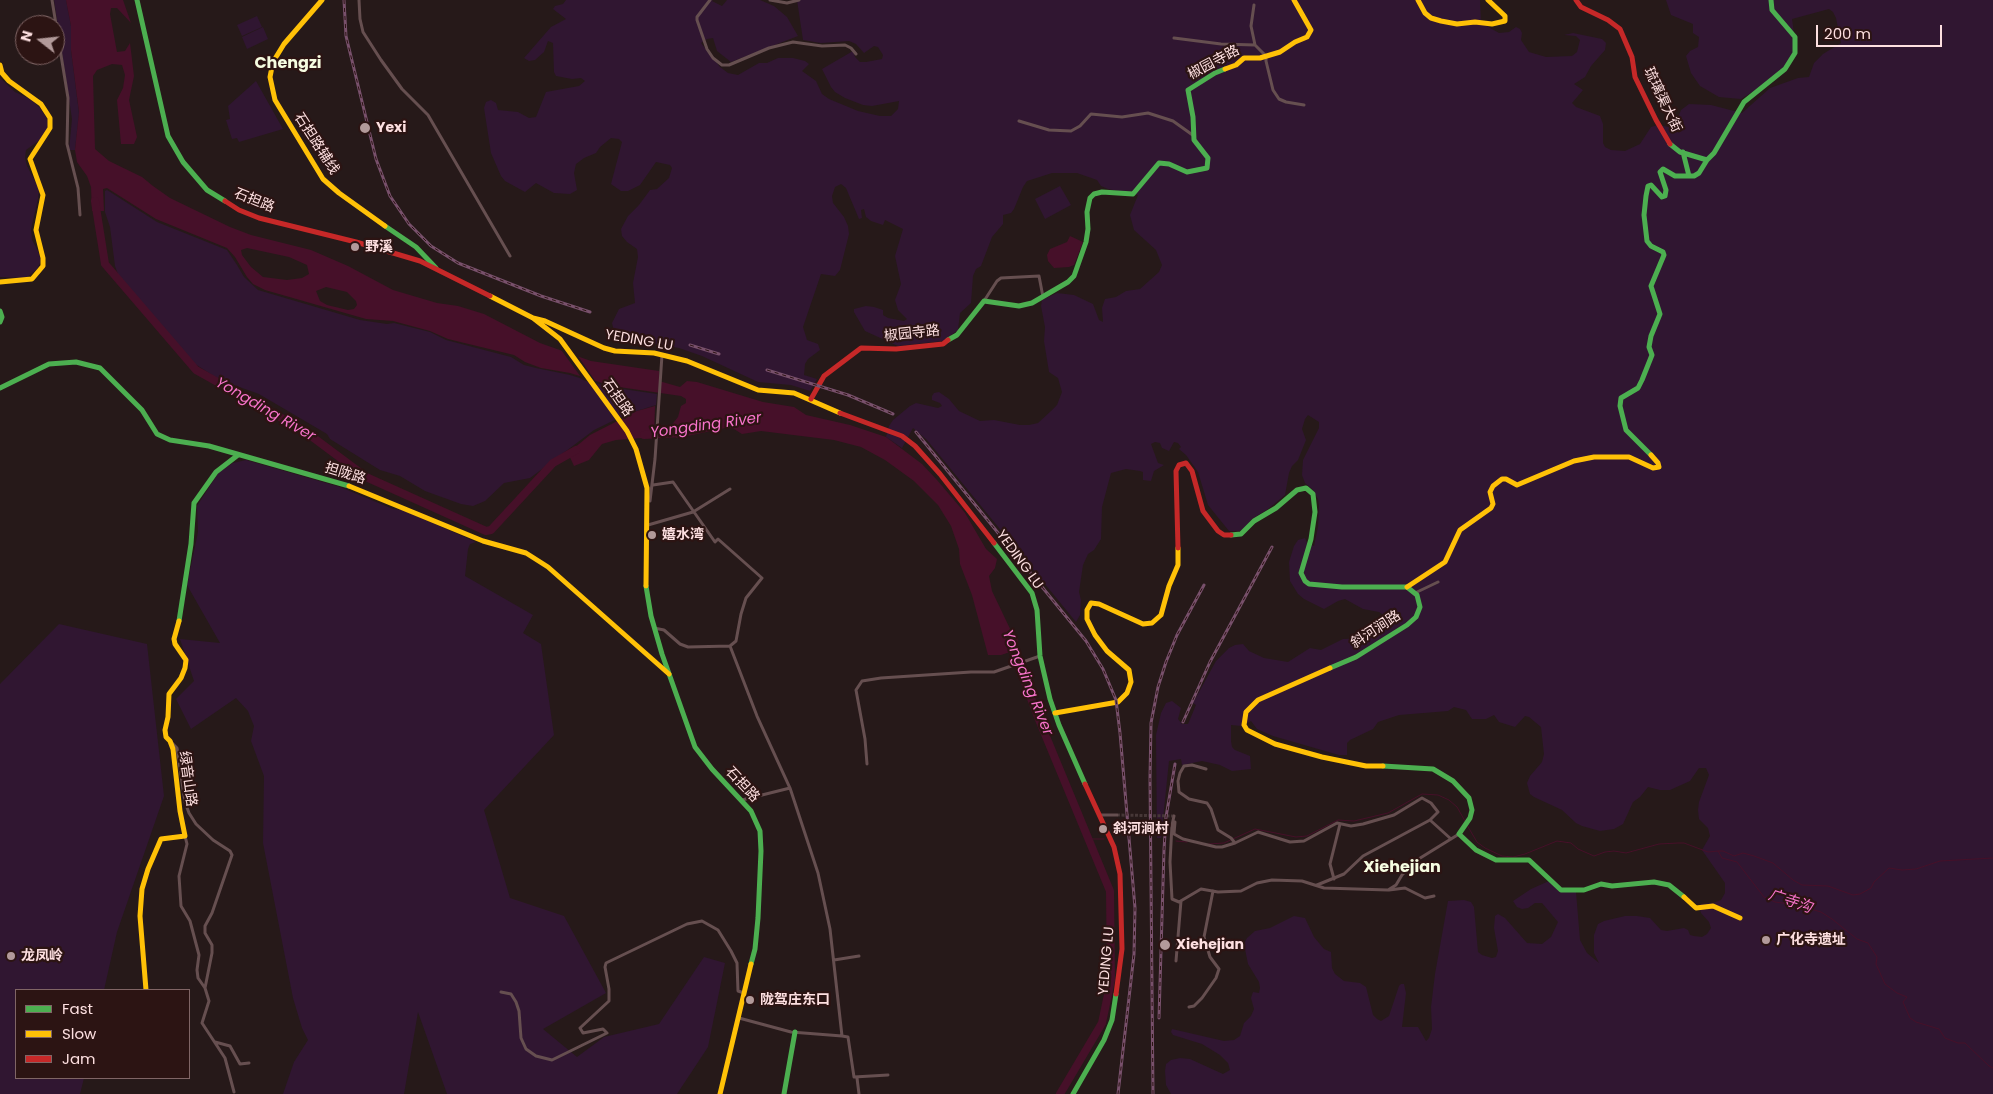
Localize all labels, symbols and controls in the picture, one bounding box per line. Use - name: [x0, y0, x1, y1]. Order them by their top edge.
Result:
- north arrow: [15, 15, 65, 65]
- scale bar: [1818, 15, 1944, 47]
- text: 200 m: [1824, 23, 1871, 44]
- text: N: [15, 28, 38, 44]
- street label: 椒园寺路: [1185, 42, 1243, 84]
- district label: Chengzi: [254, 54, 322, 74]
- street label: 琉璃渠大街: [1640, 65, 1684, 135]
- street label: 石担路辅线: [290, 110, 342, 178]
- place label: Yexi: [376, 120, 406, 136]
- marker: Yexi: [358, 121, 372, 135]
- street label: 石担路: [231, 185, 277, 217]
- place label: 野溪: [365, 239, 393, 255]
- marker: 野溪: [349, 241, 361, 253]
- street label: 椒园寺路: [883, 323, 941, 345]
- street label: YEDING LU: [604, 327, 674, 355]
- water label: Yongding River: [212, 374, 318, 446]
- street label: 石担路: [598, 376, 636, 420]
- water label: Yongding River: [649, 409, 763, 443]
- street label: 担陇路: [322, 460, 368, 488]
- place label: 嬉水湾: [662, 527, 704, 543]
- street label: YEDING LU: [992, 527, 1046, 593]
- marker: 嬉水湾: [646, 529, 658, 541]
- street label: 斜河涧路: [1348, 608, 1404, 652]
- water label: Yongding River: [998, 628, 1056, 738]
- street label: 绿音山路: [175, 750, 199, 808]
- street label: 石担路: [722, 764, 762, 806]
- place label: 斜河涧村: [1113, 821, 1169, 837]
- marker: 斜河涧村: [1097, 823, 1109, 835]
- district label: Xiehejian: [1363, 858, 1441, 878]
- water label: 广寺沟: [1766, 886, 1814, 918]
- street label: YEDING LU: [1096, 926, 1118, 996]
- place label: 广化寺遗址: [1776, 932, 1846, 948]
- marker: 广化寺遗址: [1760, 934, 1772, 946]
- place label: Xiehejian: [1176, 937, 1244, 953]
- marker: Xiehejian: [1158, 938, 1172, 952]
- place label: 龙凤岭: [21, 948, 63, 964]
- marker: 龙凤岭: [5, 950, 17, 962]
- legend: [15, 989, 190, 1079]
- place label: 陇驾庄东口: [760, 992, 830, 1008]
- marker: 陇驾庄东口: [744, 994, 756, 1006]
- text: Fast: [62, 998, 93, 1019]
- text: Slow: [62, 1023, 96, 1044]
- text: Jam: [62, 1048, 96, 1069]

